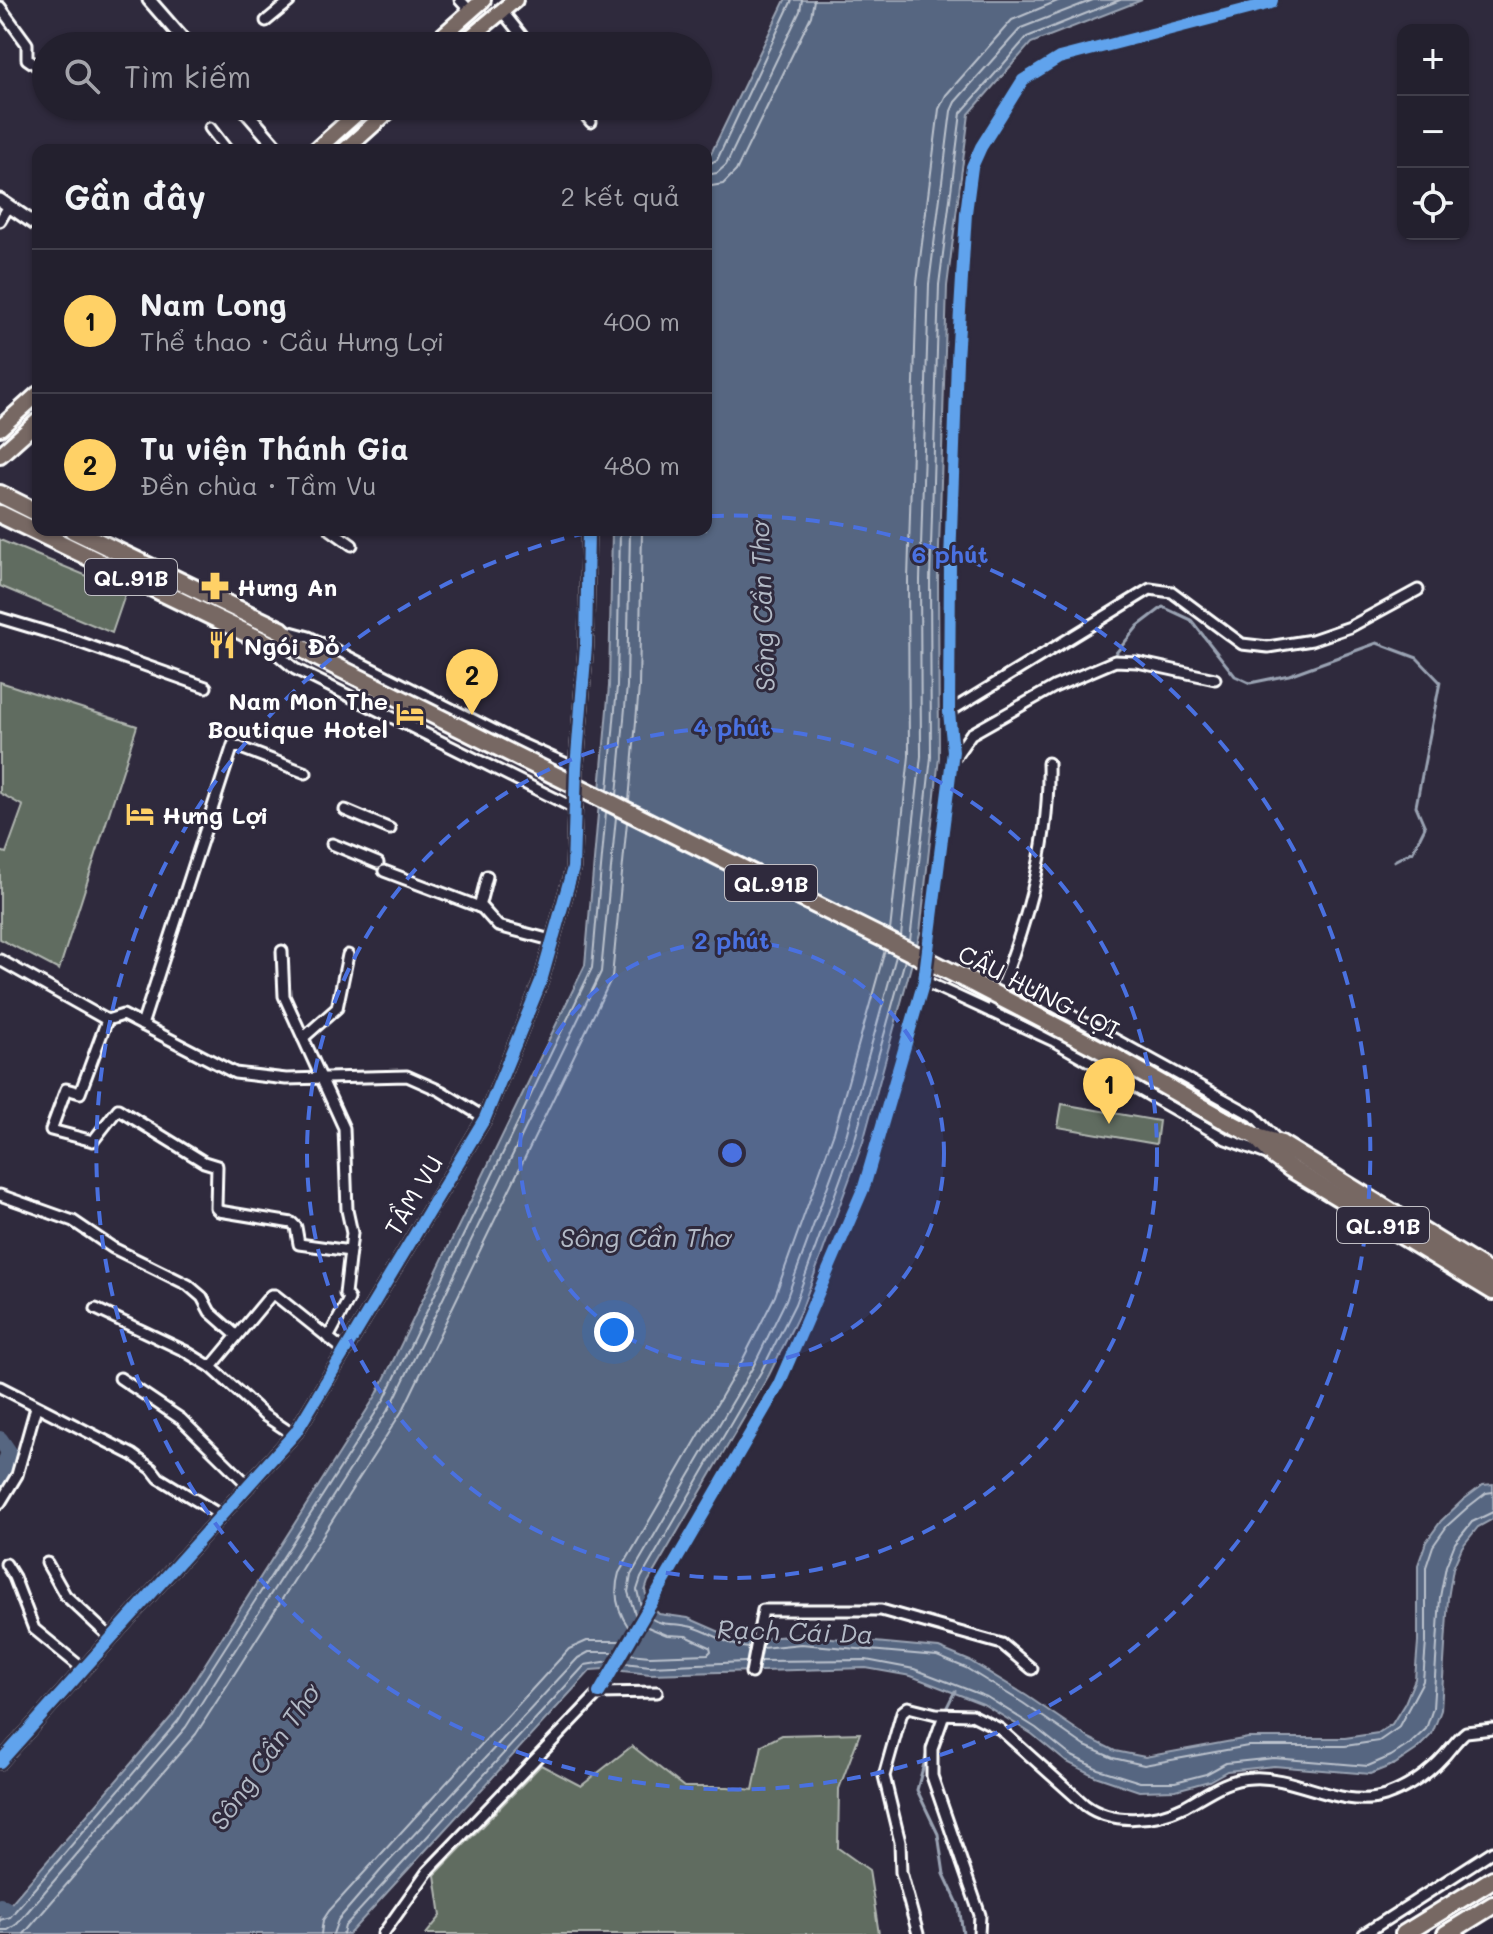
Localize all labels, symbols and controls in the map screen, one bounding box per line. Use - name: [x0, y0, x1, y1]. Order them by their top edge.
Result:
- map controls: [1397, 24, 1469, 240]
- button: +: [1397, 24, 1469, 96]
- search box: [32, 32, 712, 120]
- icon: search: [60, 54, 104, 98]
- text: Tìm kiếm: [124, 56, 251, 96]
- button: −: [1397, 96, 1469, 168]
- button: locate: [1397, 168, 1469, 240]
- text: Gần đây: [64, 174, 206, 219]
- text: 2 kết quả: [560, 179, 680, 213]
- text: Nam Long: [140, 284, 287, 324]
- text: 1: [84, 304, 96, 338]
- text: 400 m: [604, 304, 680, 338]
- text: Thể thao · Cầu Hưng Lợi: [140, 324, 444, 358]
- text: Tu viện Thánh Gia: [140, 428, 409, 468]
- text: 2: [83, 448, 97, 482]
- text: 480 m: [604, 448, 680, 482]
- text: Đền chùa · Tầm Vu: [140, 468, 377, 502]
- water label: Sông Cần Thơ: [742, 519, 782, 693]
- text: 6 phút: [912, 538, 988, 569]
- road number: QL.91B: [85, 559, 177, 595]
- pharmacy icon: Hưng An: [200, 571, 230, 601]
- place label: Hưng An: [237, 571, 337, 602]
- restaurant icon: Ngói Đỏ: [207, 630, 237, 660]
- place label: Ngói Đỏ: [244, 630, 340, 661]
- pin: 2: [446, 649, 498, 715]
- place label: Nam Mon The Boutique Hotel: [207, 685, 388, 744]
- hotel icon: Nam Mon The Boutique Hotel: [395, 699, 425, 729]
- text: 4 phút: [693, 711, 771, 742]
- hotel icon: Hưng Lợi: [125, 799, 155, 829]
- place label: Hưng Lợi: [162, 799, 268, 830]
- road number: QL.91B: [725, 865, 817, 901]
- text: 2 phút: [694, 924, 770, 955]
- street label: CẦU HƯNG LỢI: [953, 937, 1125, 1045]
- pin: 1: [1083, 1058, 1135, 1124]
- centre of rings: [718, 1139, 746, 1167]
- street label: TẦM VU: [377, 1149, 449, 1241]
- road number: QL.91B: [1337, 1207, 1429, 1243]
- water label: Sông Cần Thơ: [560, 1220, 733, 1254]
- your location: [594, 1312, 634, 1352]
- water label: Rạch Cái Da: [716, 1611, 874, 1651]
- water label: Sông Cần Thơ: [201, 1676, 328, 1836]

